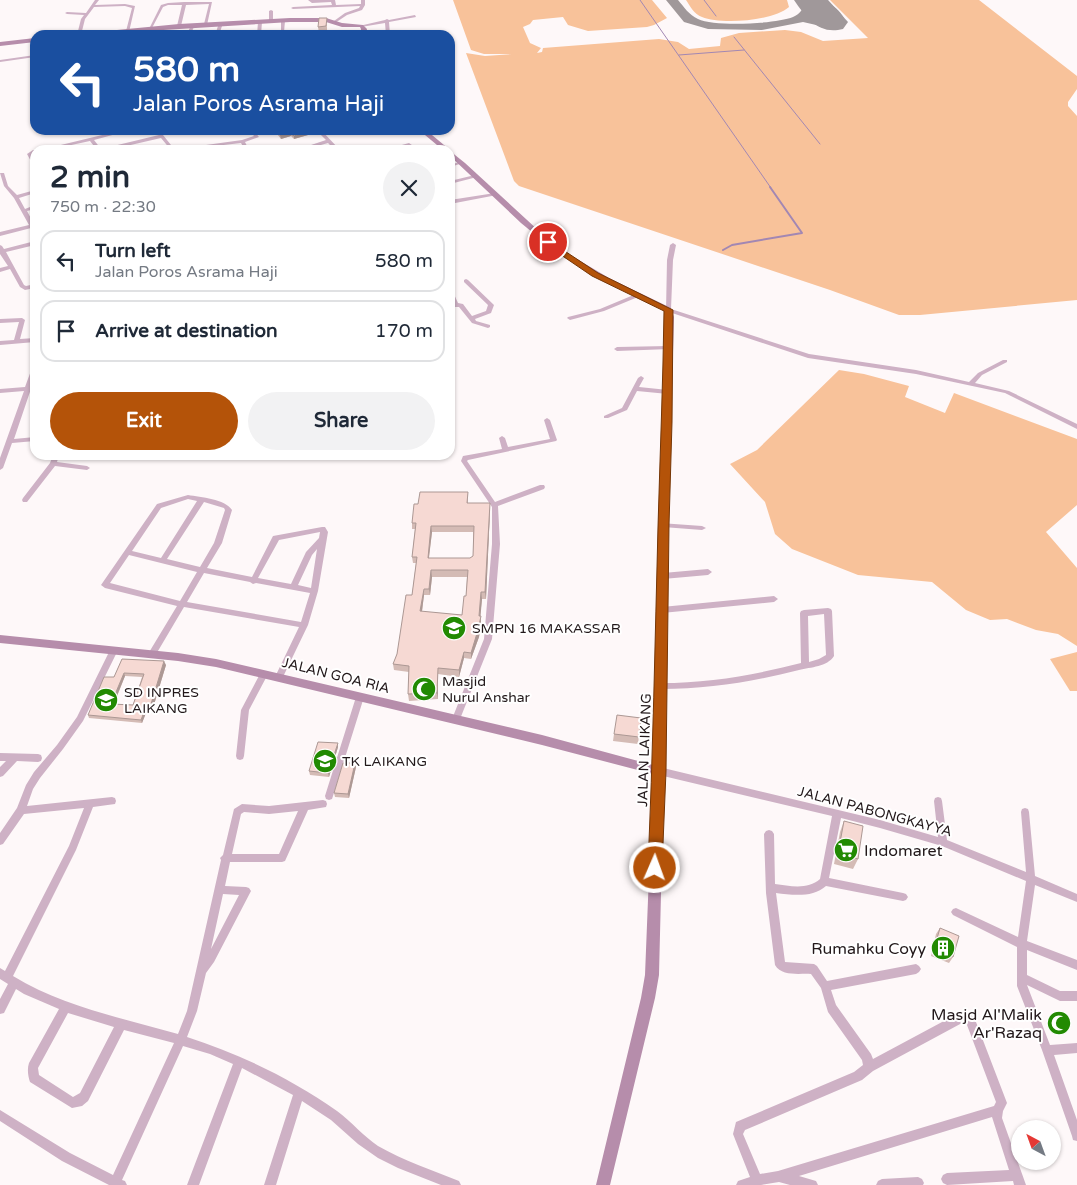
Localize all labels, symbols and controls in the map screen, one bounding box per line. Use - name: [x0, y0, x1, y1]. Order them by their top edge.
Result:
- text: 580 m: [133, 49, 240, 91]
- icon: left: [50, 50, 115, 115]
- text: Jalan Poros Asrama Haji: [133, 91, 384, 117]
- text: 2 min: [50, 159, 130, 196]
- button: close: [383, 162, 435, 214]
- text: 750 m · 22:30: [50, 197, 156, 217]
- pin: [527, 221, 569, 263]
- icon: arrive: [534, 228, 562, 256]
- text: Turn left: [95, 240, 171, 262]
- icon: left: [52, 247, 80, 275]
- text: 580 m: [375, 250, 433, 272]
- text: Jalan Poros Asrama Haji: [95, 262, 278, 282]
- icon: arrive: [52, 317, 80, 345]
- text: Arrive at destination: [95, 320, 278, 342]
- text: 170 m: [375, 320, 433, 342]
- button: Exit: [50, 392, 238, 450]
- button: Share: [248, 392, 435, 450]
- school or university icon: SMPN 16 MAKASSAR: [441, 615, 467, 641]
- place label: SMPN 16 MAKASSAR: [472, 620, 621, 637]
- street label: JALAN GOA RIA: [280, 654, 391, 697]
- place label: Masjid Nurul Anshar: [442, 673, 531, 706]
- mosque icon: Masjid Nurul Anshar: [411, 676, 437, 702]
- place label: SD INPRES LAIKANG: [124, 684, 199, 717]
- school or university icon: SD INPRES LAIKANG: [93, 687, 119, 713]
- street label: JALAN LAIKANG: [634, 693, 655, 807]
- school or university icon: TK LAIKANG: [312, 748, 338, 774]
- place label: TK LAIKANG: [342, 753, 427, 770]
- street label: JALAN PABONGKAYYA: [796, 783, 954, 840]
- supermarket icon: Indomaret: [833, 837, 859, 863]
- position arrow: [628, 841, 680, 893]
- place label: Indomaret: [864, 841, 943, 861]
- building icon: Rumahku Coyy: [930, 935, 956, 961]
- place label: Rumahku Coyy: [811, 939, 926, 959]
- place label: Masjd Al'Malik Ar'Razaq: [931, 1005, 1042, 1043]
- mosque icon: Masjd Al'Malik Ar'Razaq: [1046, 1010, 1072, 1036]
- north arrow: [1011, 1120, 1061, 1170]
- map controls: [1011, 1120, 1061, 1170]

